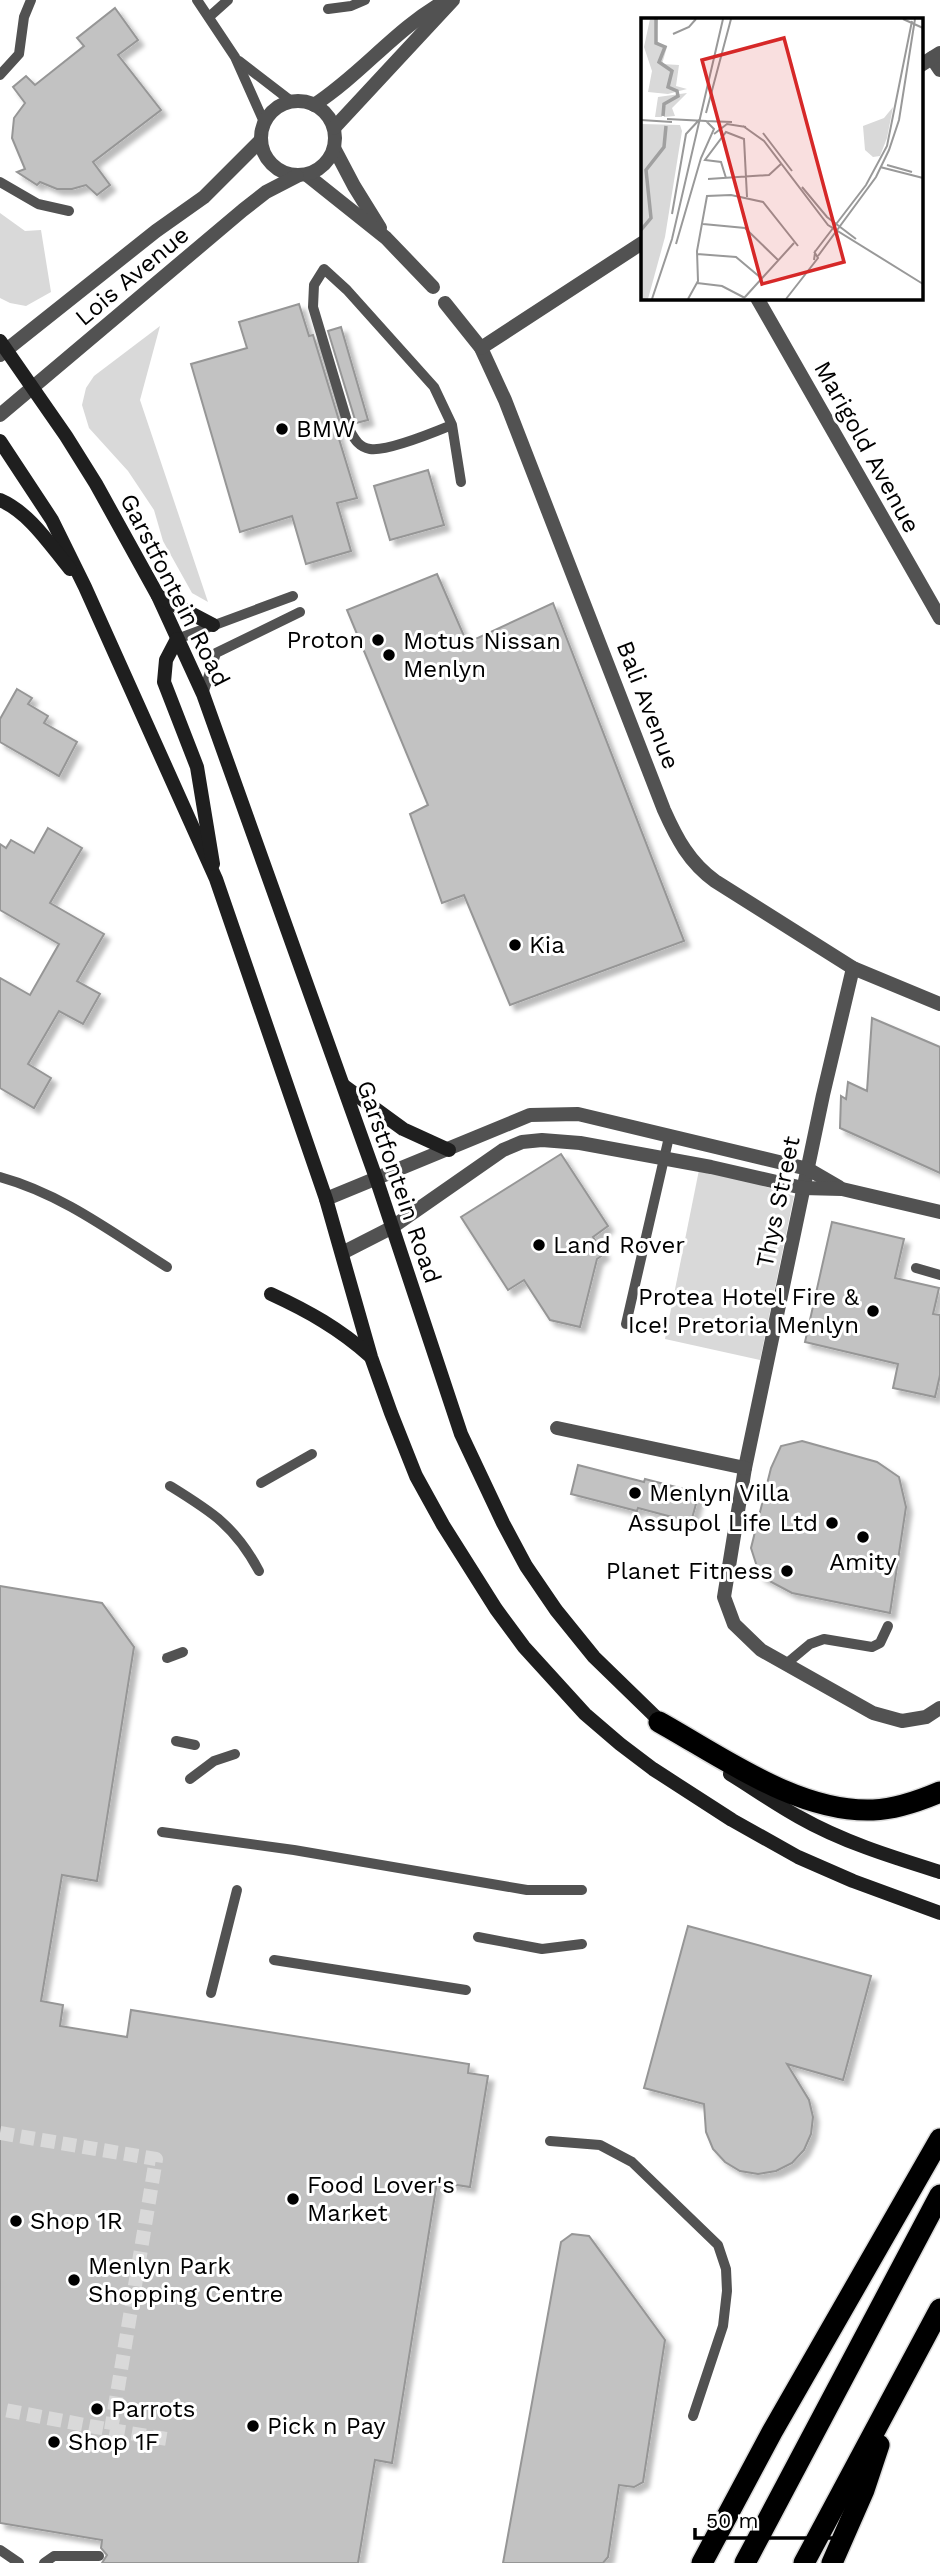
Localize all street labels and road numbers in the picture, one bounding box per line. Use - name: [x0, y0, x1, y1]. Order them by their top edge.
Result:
- street label: Lois Avenue: [70, 220, 194, 332]
- street label: Marigold Avenue: [808, 356, 926, 538]
- street label: Garstfontein Road: [114, 489, 236, 691]
- street label: Bali Avenue: [611, 637, 685, 773]
- street label: Garstfontein Road: [351, 1077, 447, 1287]
- street label: Thys Street: [750, 1134, 806, 1270]

